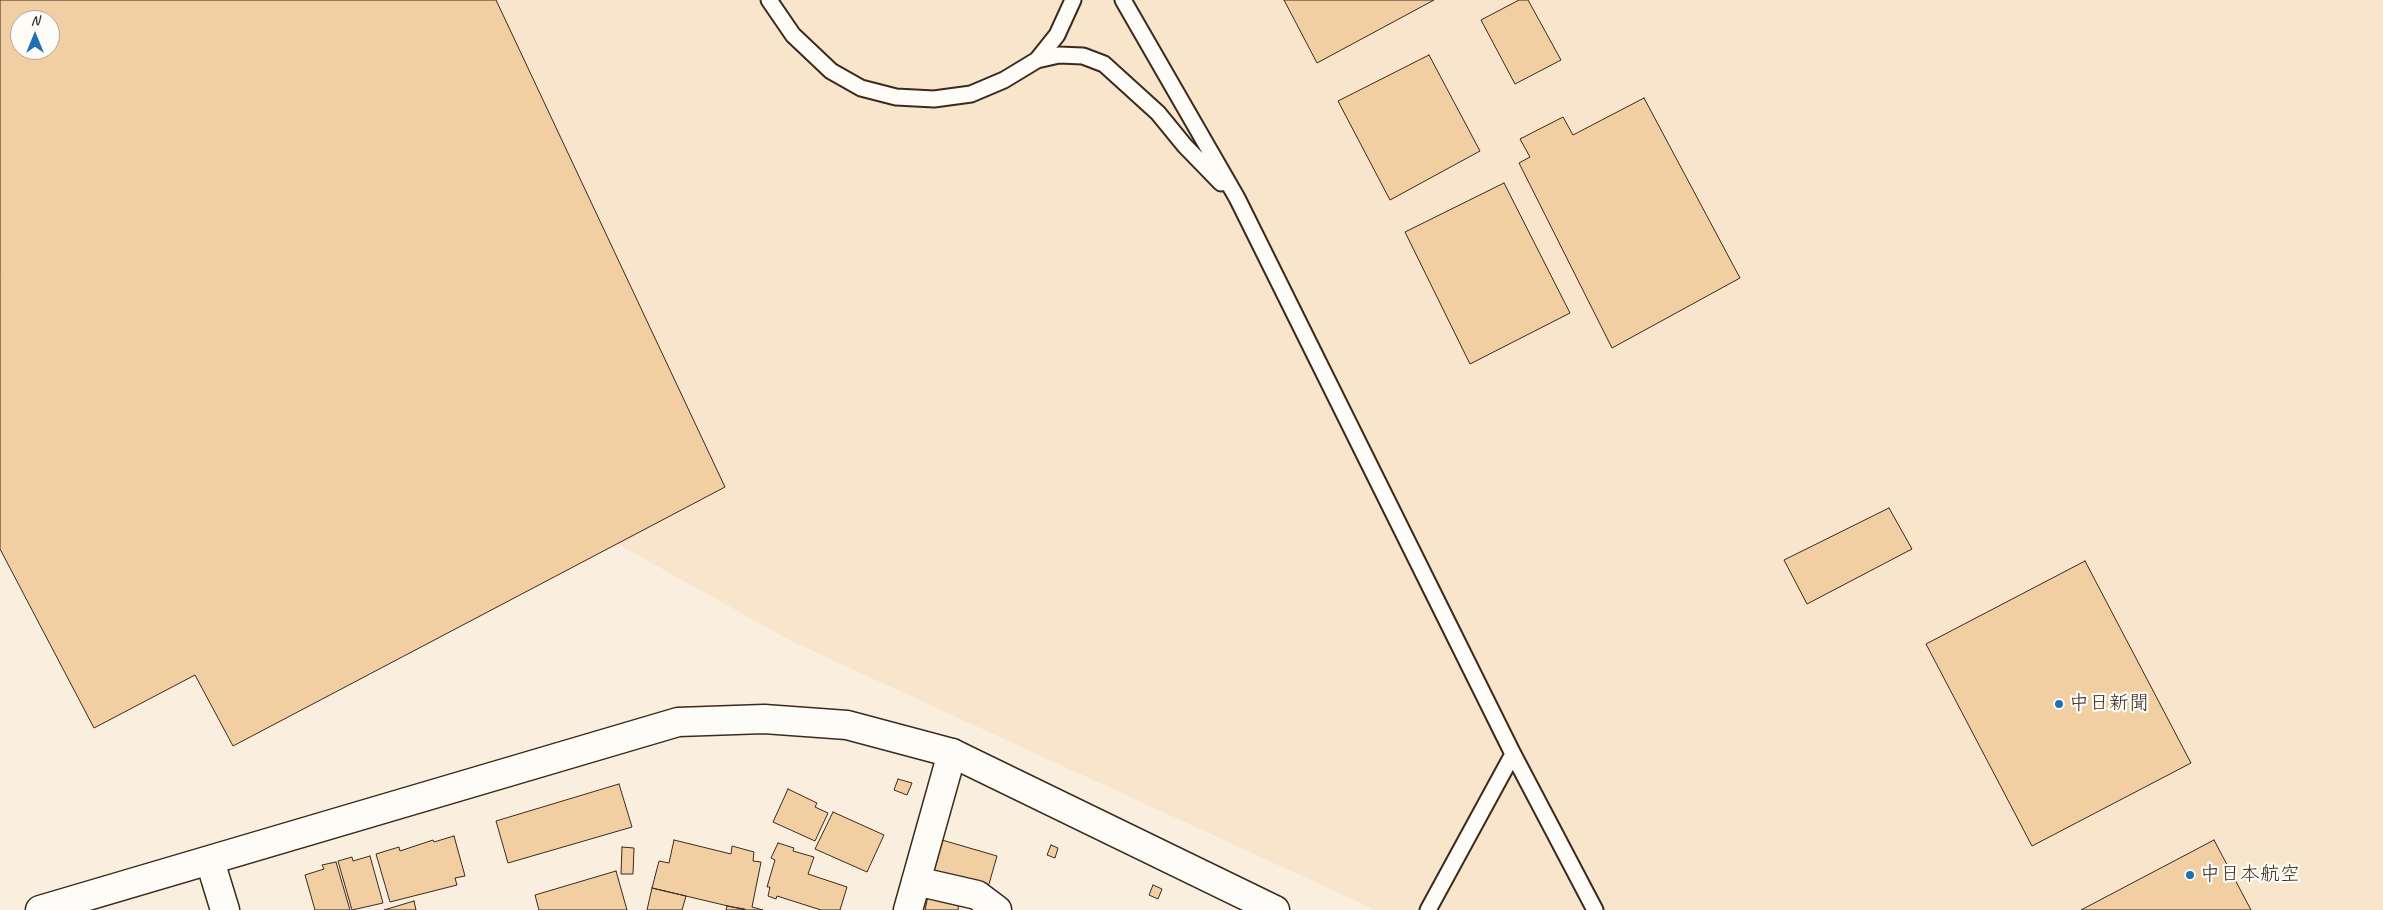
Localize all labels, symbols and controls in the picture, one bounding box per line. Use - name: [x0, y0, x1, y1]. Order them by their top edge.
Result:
- north arrow: [10, 10, 60, 60]
- text: N: [31, 12, 39, 29]
- place label: 中日新聞: [2069, 692, 2149, 716]
- marker: 中日新聞: [2053, 698, 2065, 710]
- place label: 中日本航空: [2200, 863, 2300, 887]
- marker: 中日本航空: [2184, 869, 2196, 881]

